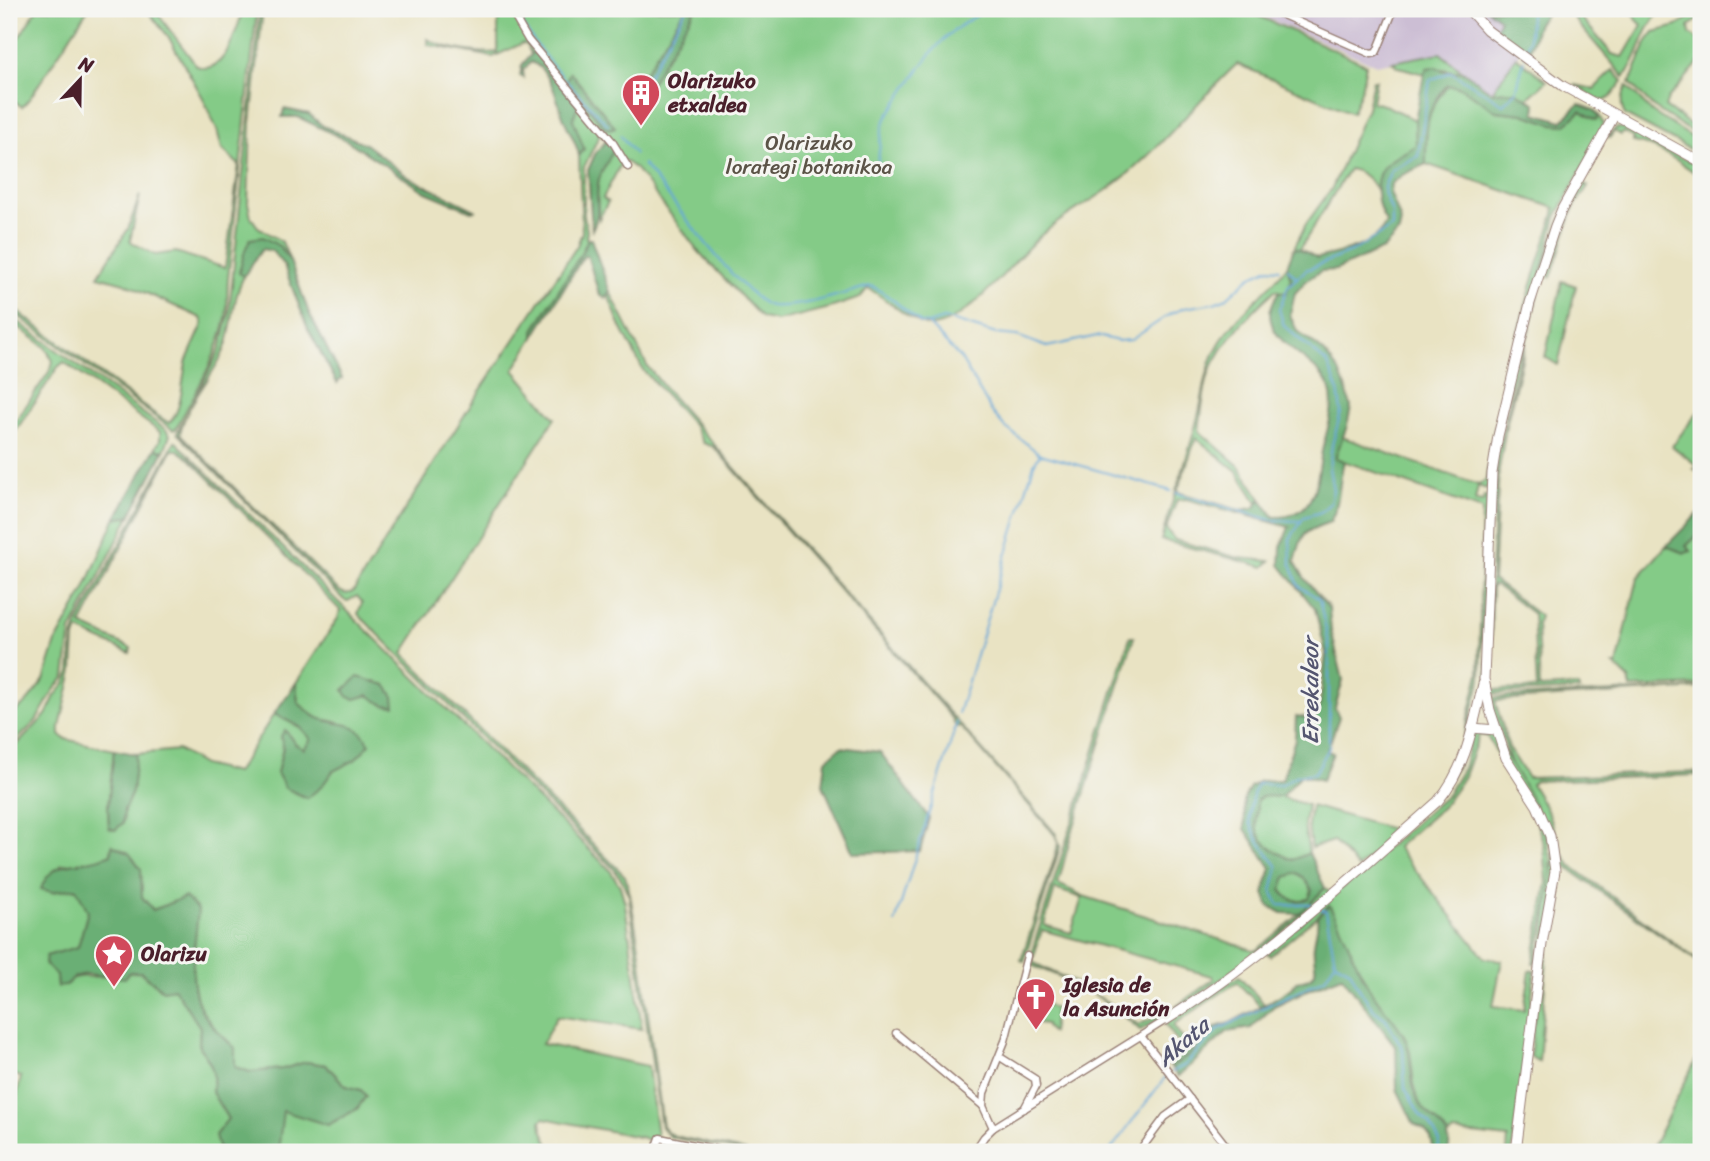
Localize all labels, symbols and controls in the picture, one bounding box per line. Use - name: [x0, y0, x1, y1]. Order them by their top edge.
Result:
- north arrow: [46, 46, 116, 116]
- text: N: [73, 47, 99, 83]
- place label: Olarizuko etxaldea: [667, 62, 756, 124]
- building icon: Olarizuko etxaldea: [620, 72, 662, 127]
- park label: Olarizuko lorategi botanikoa: [726, 124, 893, 186]
- water label: Errekaleor: [1290, 633, 1331, 744]
- place icon: Olarizu: [93, 933, 135, 988]
- place label: Olarizu: [141, 935, 208, 973]
- place label: Iglesia de la Asunción: [1062, 966, 1170, 1028]
- church icon: Iglesia de la Asunción: [1015, 976, 1057, 1031]
- water label: Akata: [1146, 1004, 1222, 1078]

